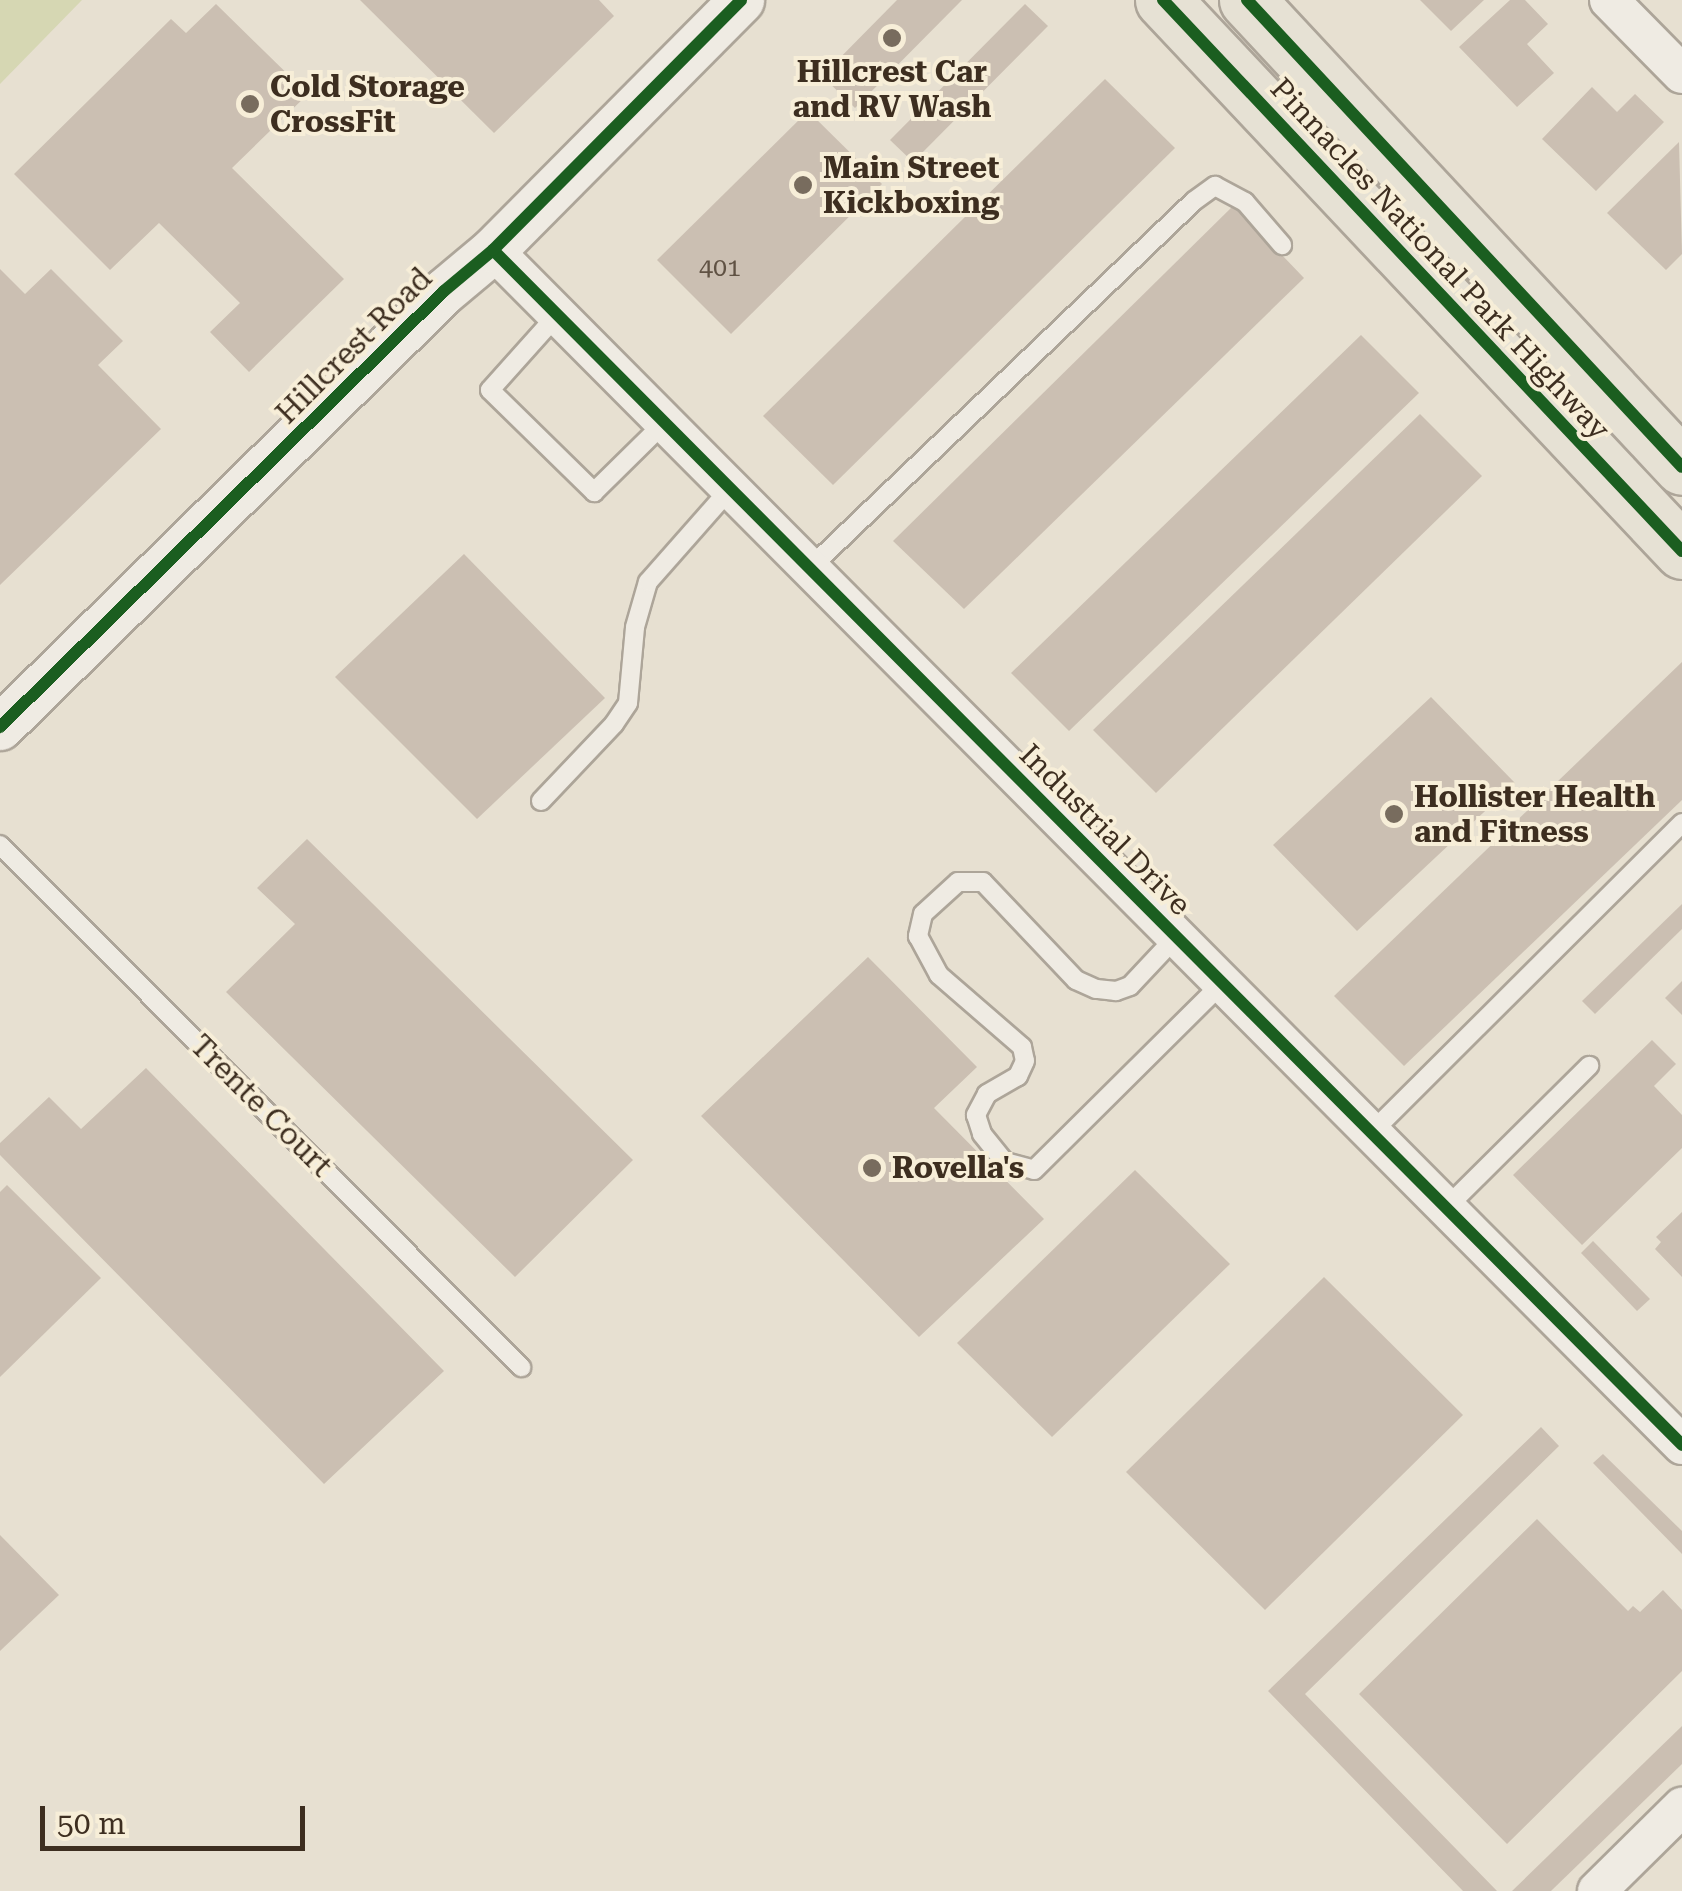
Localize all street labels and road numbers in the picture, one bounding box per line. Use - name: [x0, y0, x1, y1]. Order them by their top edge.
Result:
- street label: Pinnacles National Park Highway: [1263, 71, 1617, 447]
- street label: Hillcrest Road: [269, 261, 439, 431]
- street label: Industrial Drive: [1012, 737, 1198, 923]
- street label: Trente Court: [183, 1028, 339, 1184]

